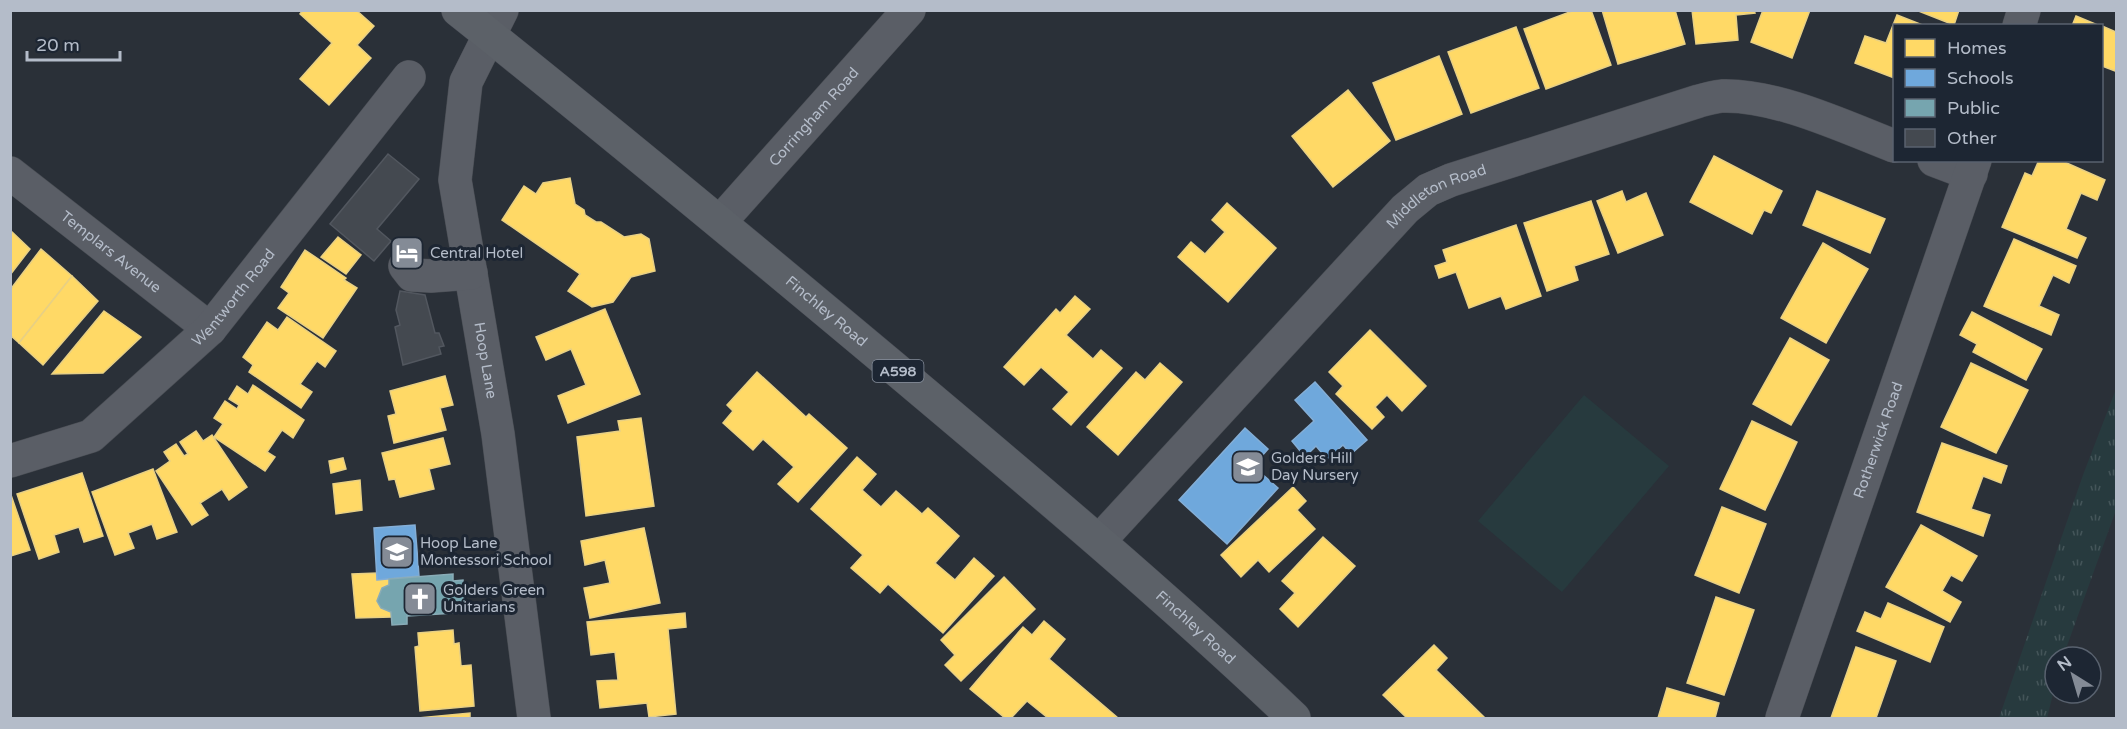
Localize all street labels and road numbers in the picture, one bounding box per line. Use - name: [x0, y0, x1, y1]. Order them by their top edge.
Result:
- street label: Corringham Road: [765, 64, 863, 170]
- street label: Middleton Road: [1382, 160, 1488, 232]
- street label: Templars Avenue: [57, 207, 165, 297]
- street label: Wentworth Road: [188, 245, 279, 350]
- street label: Finchley Road: [782, 272, 871, 351]
- street label: Hoop Lane: [470, 321, 501, 400]
- road number: A598: [872, 360, 924, 382]
- street label: Rotherwick Road: [1850, 379, 1907, 501]
- street label: Finchley Road: [1152, 587, 1239, 668]

